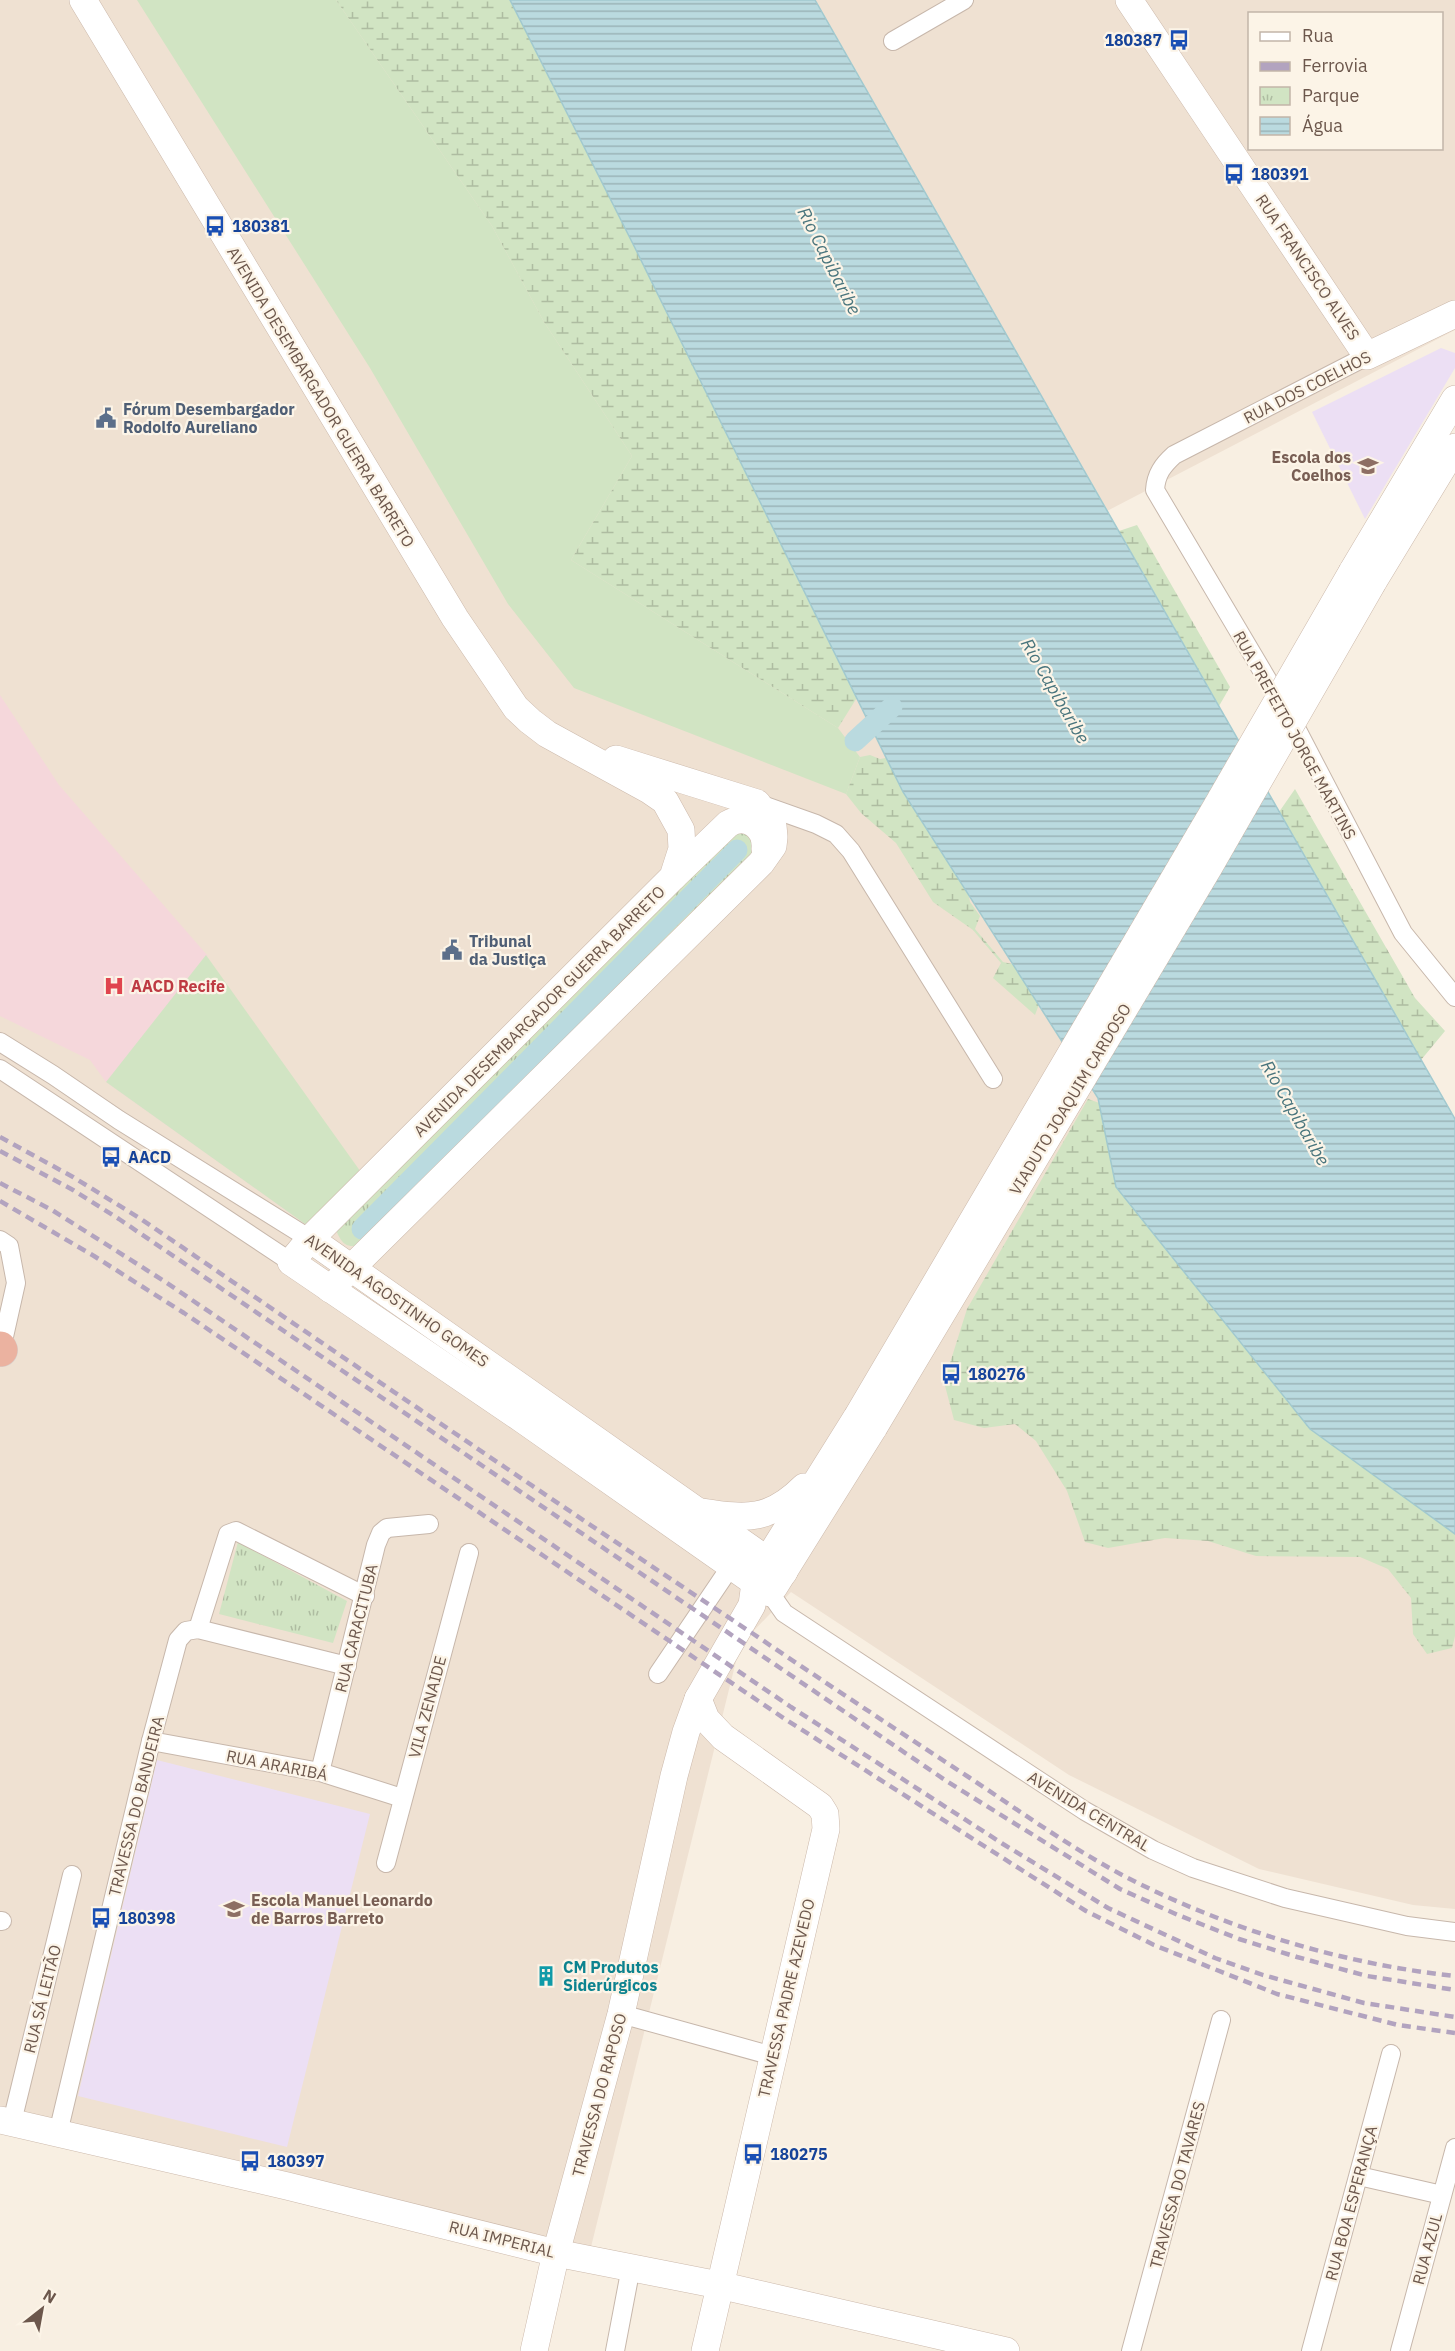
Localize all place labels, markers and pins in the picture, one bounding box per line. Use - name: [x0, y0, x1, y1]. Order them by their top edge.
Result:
- bus stop icon: 180387: [1167, 28, 1191, 52]
- place label: 180387: [1104, 30, 1162, 50]
- bus stop icon: 180391: [1222, 162, 1246, 186]
- place label: 180391: [1251, 164, 1309, 184]
- bus stop icon: 180381: [203, 214, 227, 238]
- place label: 180381: [232, 216, 290, 236]
- place label: Fórum Desembargador Rodolfo Aureliano: [123, 399, 295, 437]
- public building icon: Fórum Desembargador Rodolfo Aureliano: [94, 406, 118, 430]
- place label: Escola dos Coelhos: [1271, 447, 1351, 485]
- school or university icon: Escola dos Coelhos: [1356, 454, 1380, 478]
- place label: Tribunal da Justiça: [469, 931, 546, 969]
- public building icon: Tribunal da Justiça: [440, 938, 464, 962]
- hospital icon: AACD Recife: [102, 974, 126, 998]
- place label: AACD Recife: [131, 976, 225, 996]
- bus stop icon: AACD: [99, 1145, 123, 1169]
- place label: AACD: [128, 1147, 171, 1167]
- bus stop icon: 180276: [939, 1362, 963, 1386]
- place label: 180276: [968, 1364, 1026, 1384]
- place label: Escola Manuel Leonardo de Barros Barreto: [251, 1890, 433, 1928]
- school or university icon: Escola Manuel Leonardo de Barros Barreto: [222, 1897, 246, 1921]
- bus stop icon: 180398: [89, 1906, 113, 1930]
- place label: 180398: [118, 1908, 176, 1928]
- place label: CM Produtos Siderúrgicos: [563, 1957, 658, 1995]
- building icon: CM Produtos Siderúrgicos: [534, 1964, 558, 1988]
- bus stop icon: 180275: [741, 2142, 765, 2166]
- place label: 180275: [770, 2144, 828, 2164]
- bus stop icon: 180397: [238, 2149, 262, 2173]
- place label: 180397: [267, 2151, 325, 2171]

